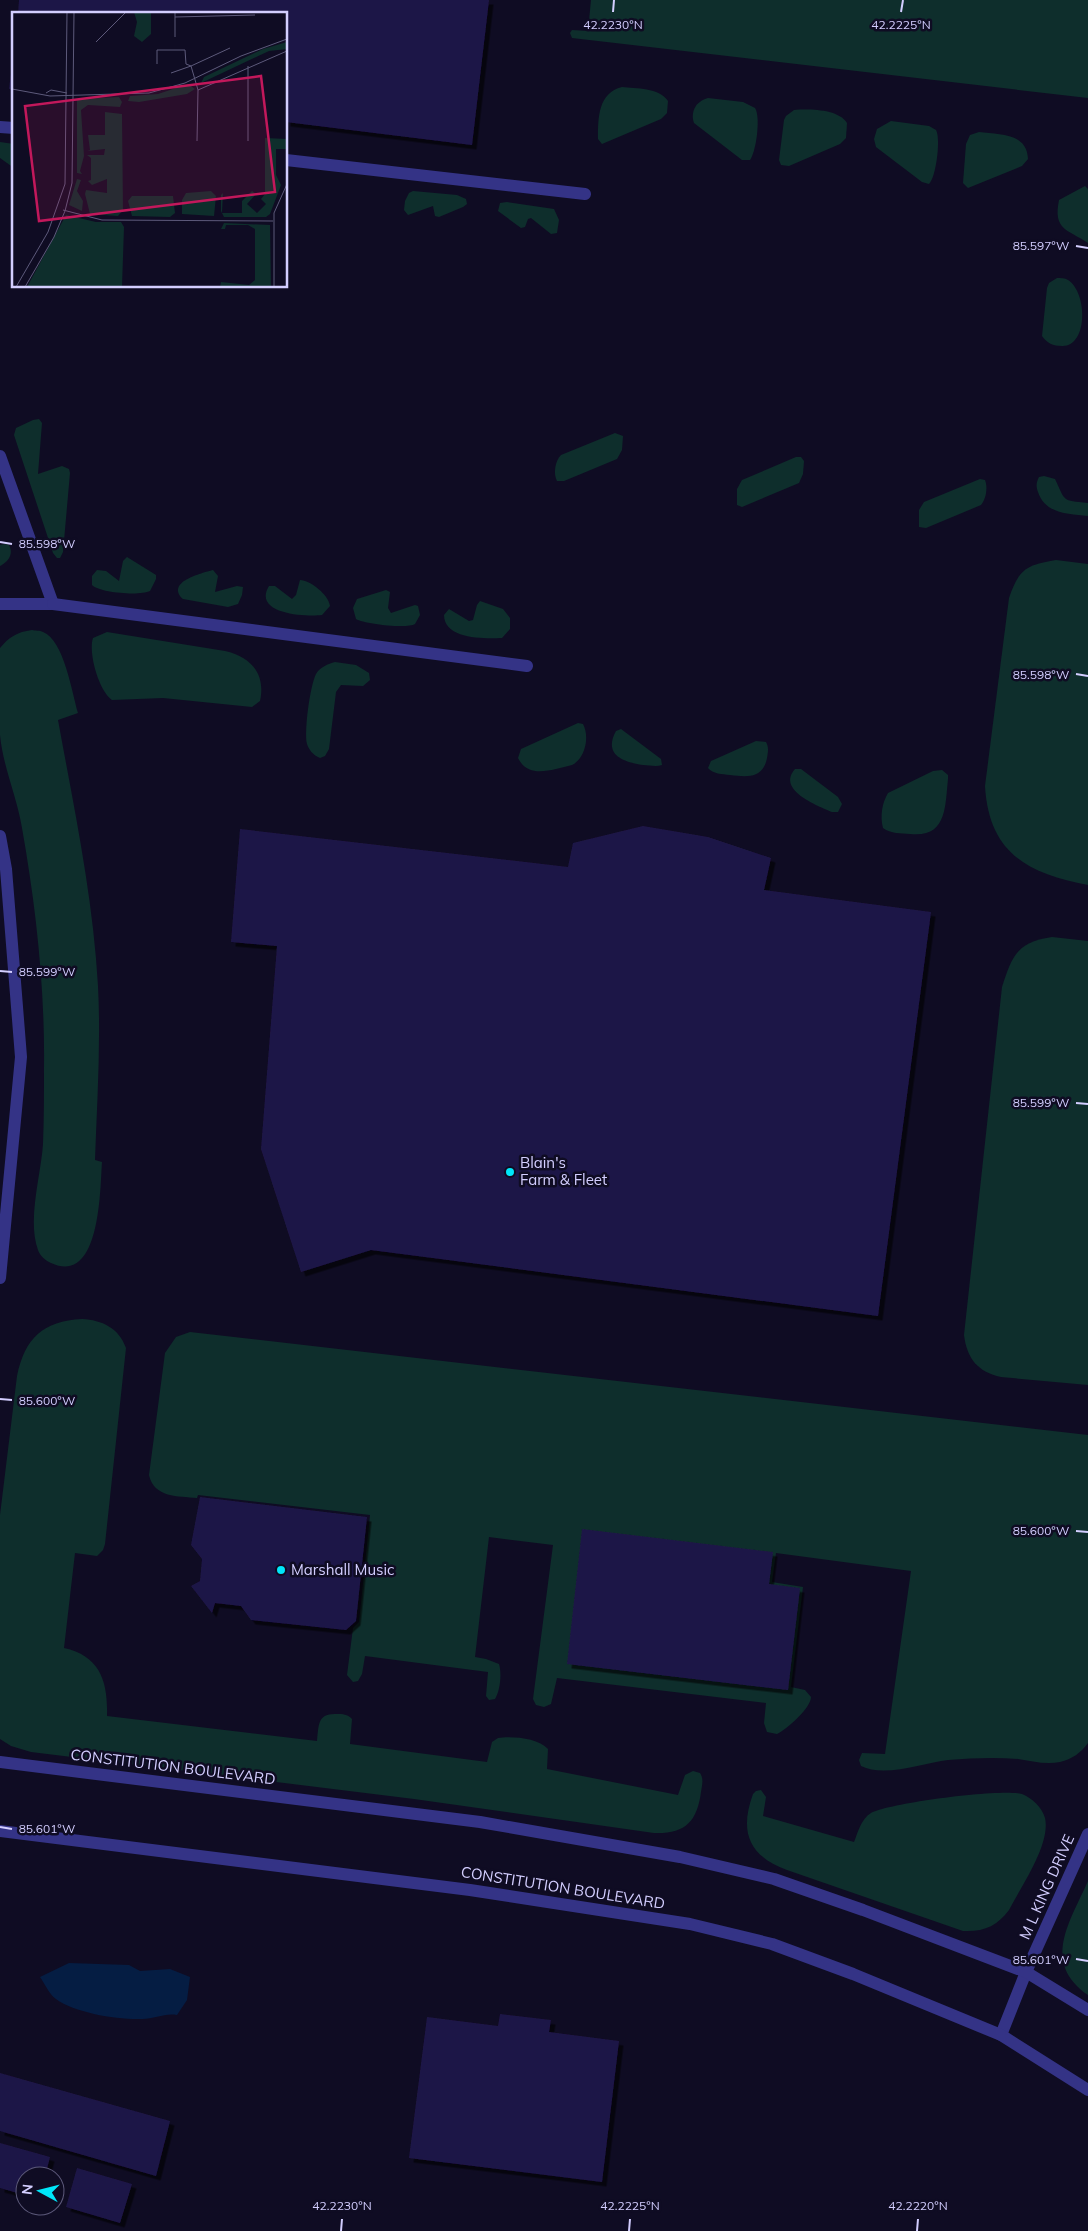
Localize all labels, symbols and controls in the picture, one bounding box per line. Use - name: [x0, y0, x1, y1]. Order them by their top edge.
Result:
- inset map: [12, 12, 288, 288]
- text: 42.2230°N: [583, 17, 643, 32]
- text: 42.2225°N: [871, 17, 931, 32]
- text: 85.597°W: [1013, 238, 1069, 253]
- text: 85.598°W: [19, 536, 75, 551]
- text: 85.598°W: [1013, 667, 1069, 682]
- text: 85.599°W: [19, 964, 75, 979]
- text: 85.599°W: [1013, 1095, 1069, 1110]
- place label: Blain's Farm & Fleet: [520, 1153, 607, 1189]
- marker: Blain's Farm & Fleet: [504, 1166, 516, 1178]
- text: 85.600°W: [19, 1393, 75, 1408]
- text: 85.600°W: [1013, 1523, 1069, 1538]
- place label: Marshall Music: [291, 1560, 395, 1579]
- marker: Marshall Music: [275, 1564, 287, 1576]
- street label: CONSTITUTION BOULEVARD: [70, 1745, 277, 1789]
- text: 85.601°W: [19, 1821, 75, 1836]
- street label: M L KING DRIVE: [1015, 1831, 1078, 1942]
- street label: CONSTITUTION BOULEVARD: [460, 1862, 666, 1913]
- text: 85.601°W: [1013, 1952, 1069, 1967]
- north arrow: [15, 2166, 65, 2216]
- text: N: [18, 2183, 37, 2196]
- text: 42.2230°N: [312, 2198, 372, 2213]
- text: 42.2225°N: [600, 2198, 660, 2213]
- text: 42.2220°N: [888, 2198, 948, 2213]

